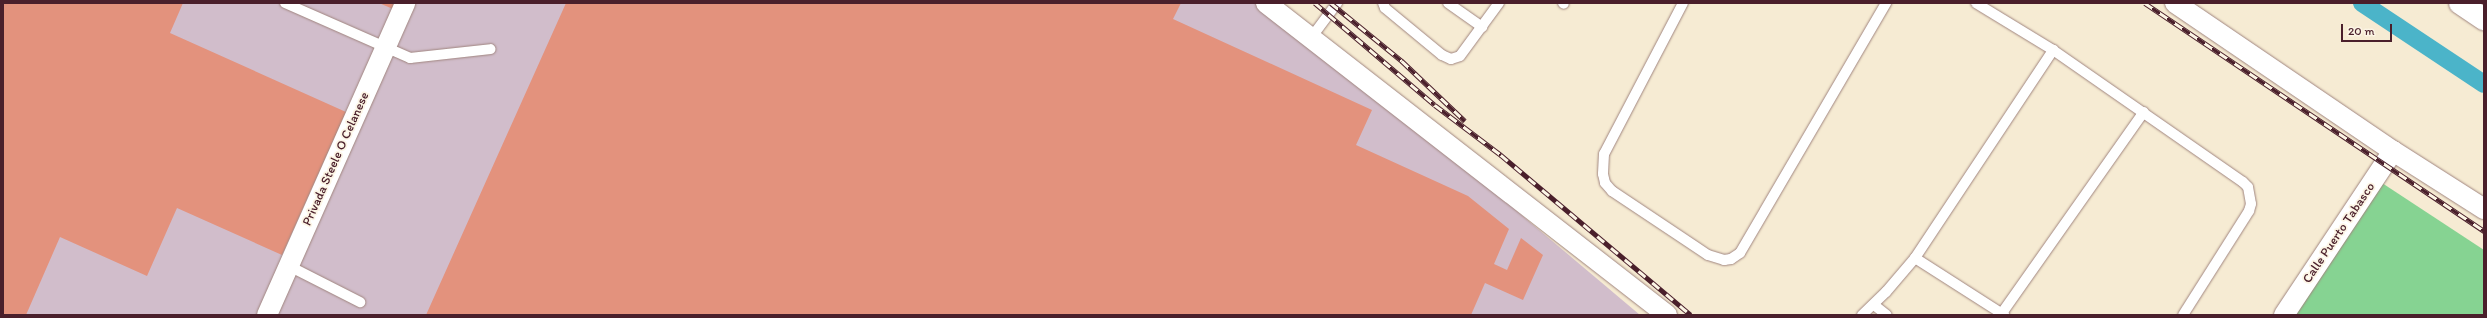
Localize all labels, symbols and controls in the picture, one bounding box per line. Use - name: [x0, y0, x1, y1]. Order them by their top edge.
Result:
- scale bar: [2343, 16, 2394, 42]
- text: 20 m: [2348, 24, 2375, 38]
- street label: Privada Steele O Celanese: [299, 90, 373, 228]
- street label: Calle Puerto Tabasco: [2300, 180, 2378, 286]

